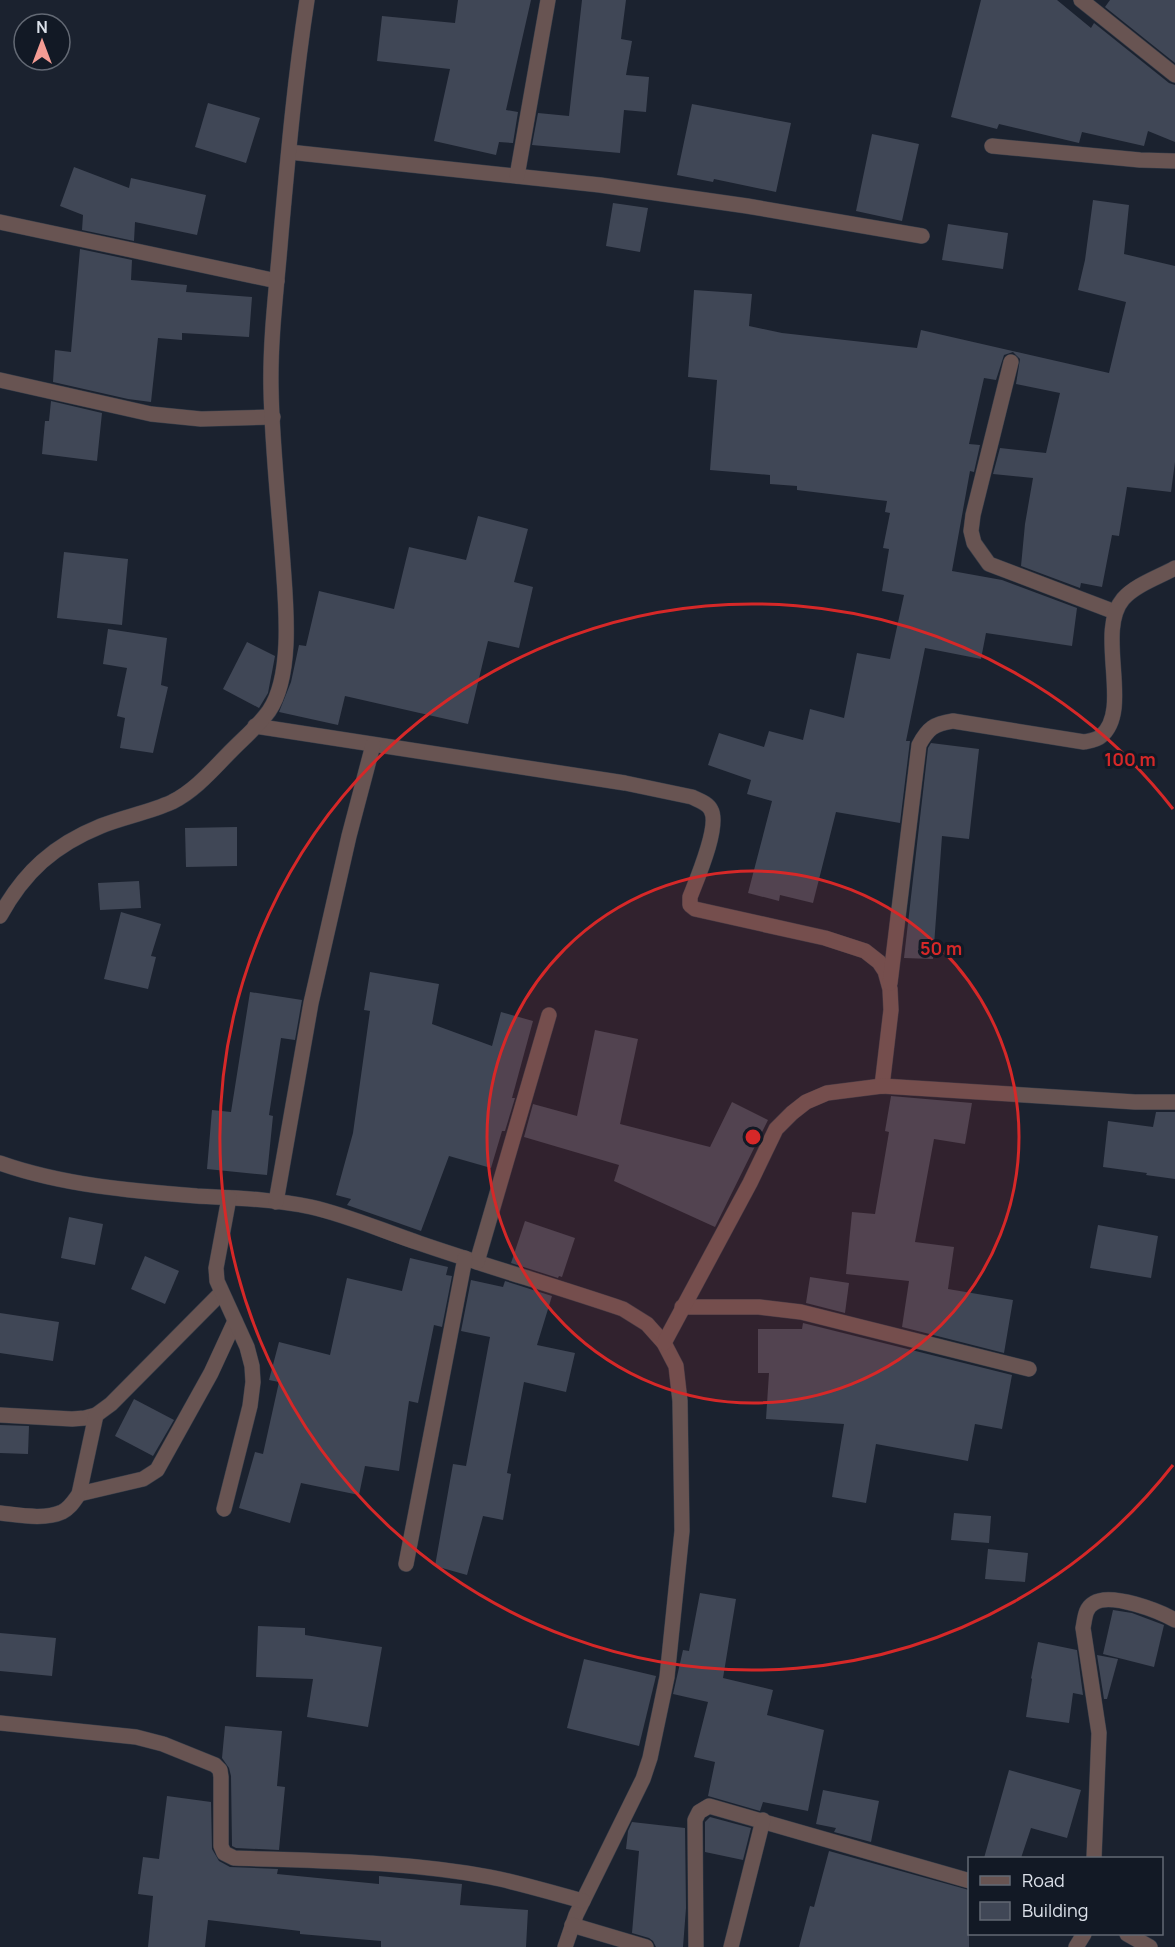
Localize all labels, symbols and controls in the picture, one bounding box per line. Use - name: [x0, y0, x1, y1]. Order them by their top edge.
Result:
- north arrow: [12, 12, 72, 72]
- text: N: [36, 16, 48, 38]
- text: 100 m: [1104, 747, 1156, 771]
- text: 50 m: [920, 936, 962, 960]
- centre of rings: [743, 1127, 763, 1147]
- legend: [968, 1857, 1163, 1935]
- text: Road: [1022, 1868, 1065, 1892]
- text: Building: [1022, 1898, 1088, 1922]

